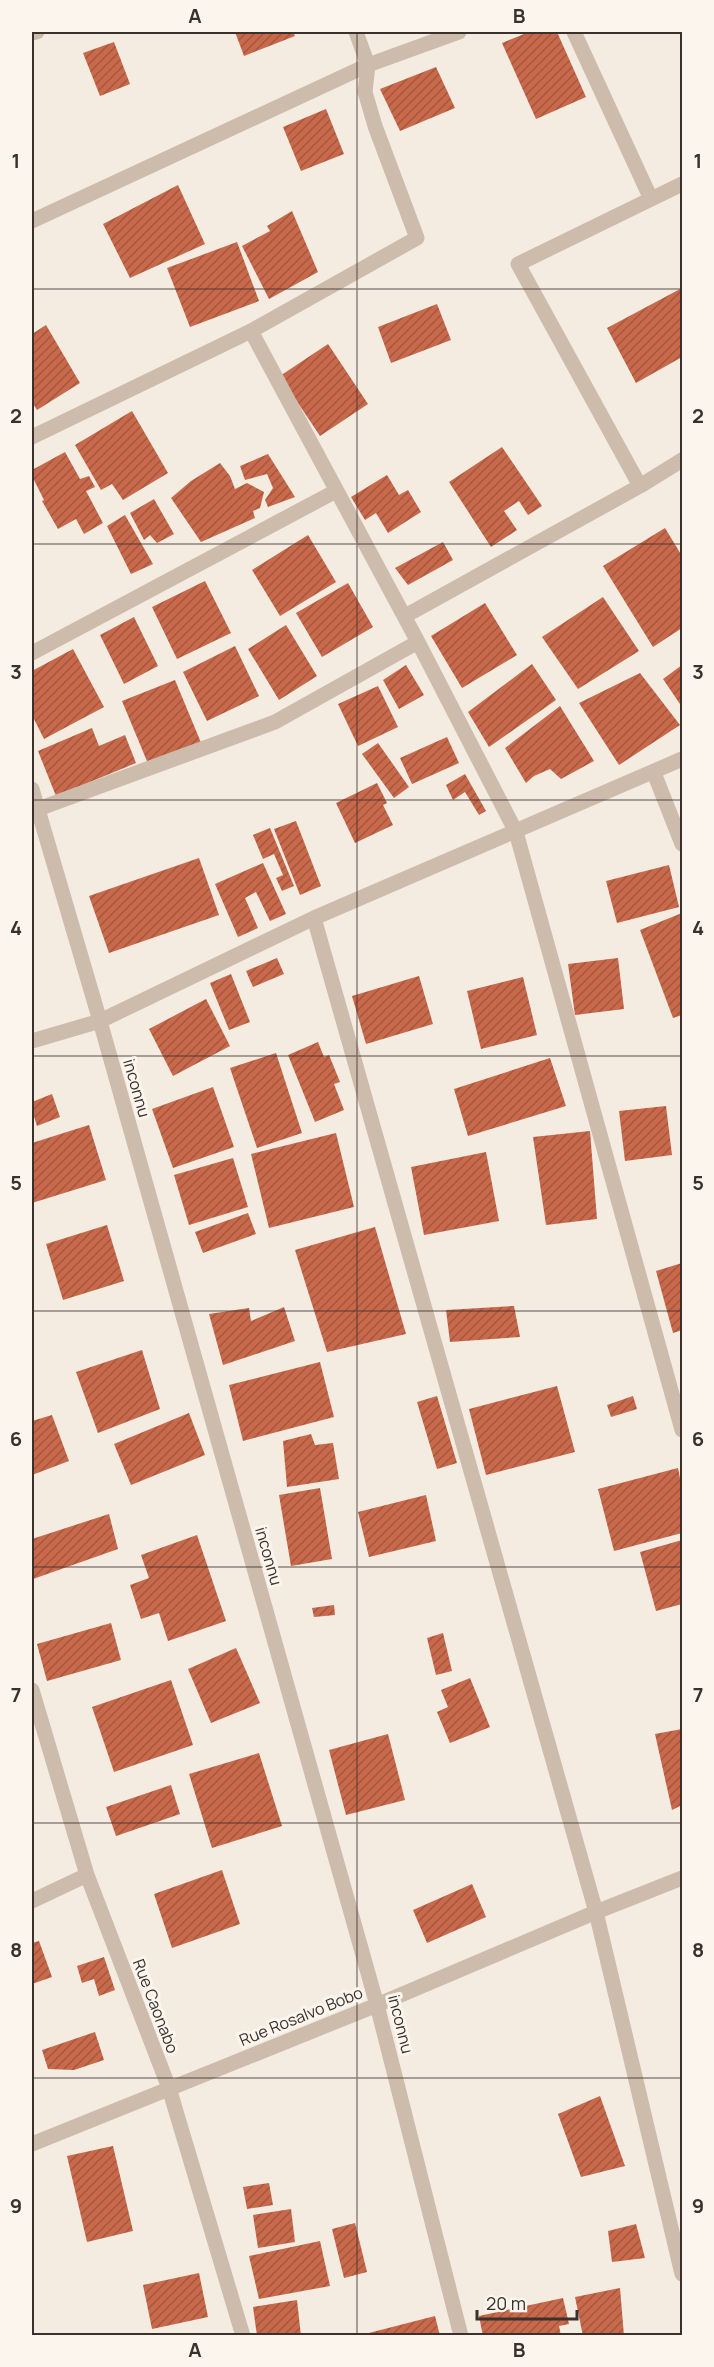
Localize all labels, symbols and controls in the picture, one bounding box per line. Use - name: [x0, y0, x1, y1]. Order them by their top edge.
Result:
- text: A: [188, 2, 202, 29]
- text: B: [513, 2, 526, 29]
- text: 1: [12, 147, 20, 174]
- text: 1: [694, 147, 702, 174]
- text: 2: [10, 402, 22, 429]
- text: 2: [692, 402, 704, 429]
- text: 3: [10, 658, 22, 685]
- text: 3: [692, 658, 704, 685]
- text: 4: [10, 914, 22, 941]
- text: 4: [692, 914, 704, 941]
- street label: inconnu: [118, 1056, 156, 1120]
- text: 5: [10, 1169, 22, 1196]
- text: 5: [692, 1169, 704, 1196]
- text: 6: [10, 1425, 22, 1452]
- text: 6: [692, 1425, 704, 1452]
- street label: inconnu: [250, 1524, 288, 1588]
- text: 7: [11, 1681, 21, 1708]
- text: 7: [693, 1681, 703, 1708]
- text: 8: [10, 1936, 22, 1963]
- text: 8: [692, 1936, 704, 1963]
- street label: Rue Caonabo: [128, 1956, 184, 2056]
- street label: Rue Rosalvo Bobo: [236, 1981, 366, 2051]
- street label: inconnu: [383, 1992, 419, 2056]
- text: 9: [10, 2192, 22, 2219]
- text: 9: [692, 2192, 704, 2219]
- scale bar: [477, 2283, 578, 2321]
- text: 20 m: [486, 2291, 526, 2315]
- text: A: [188, 2336, 202, 2363]
- text: B: [513, 2336, 526, 2363]

